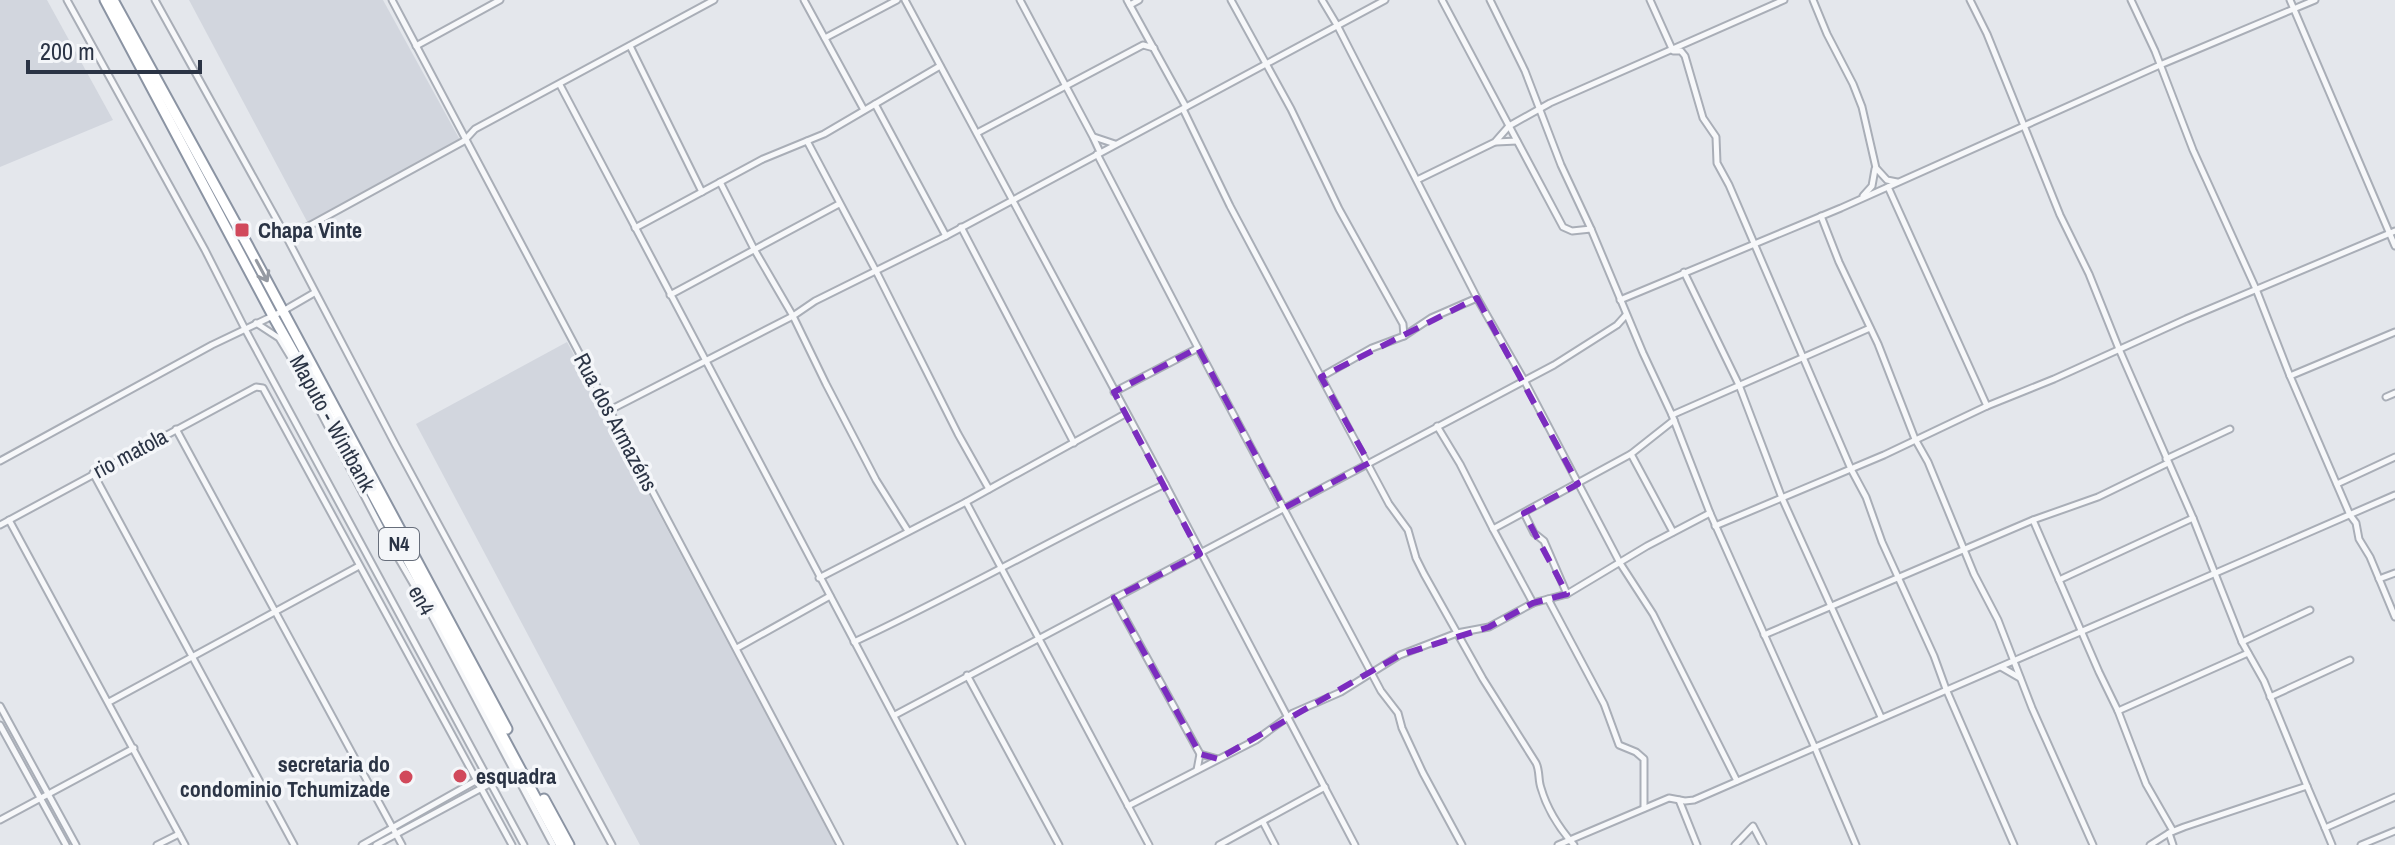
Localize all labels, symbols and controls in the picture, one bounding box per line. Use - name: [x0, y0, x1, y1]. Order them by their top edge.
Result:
- scale bar: [28, 24, 200, 74]
- text: 200 m: [40, 35, 95, 67]
- place label: Chapa Vinte: [258, 215, 362, 245]
- marker: Chapa Vinte: [233, 221, 251, 239]
- one-way arrow: [254, 259, 270, 282]
- street label: Rua dos Armazéns: [567, 348, 665, 496]
- street label: Maputo - Wintbank: [283, 349, 384, 498]
- street label: rio matola: [88, 421, 172, 485]
- road number: N4: [379, 528, 419, 560]
- street label: en4: [402, 580, 442, 620]
- place label: secretaria do condominio Tchumizade: [180, 749, 390, 804]
- place label: esquadra: [476, 761, 556, 791]
- marker: esquadra: [451, 767, 469, 785]
- marker: secretaria do condominio Tchumizade: [397, 768, 415, 786]

